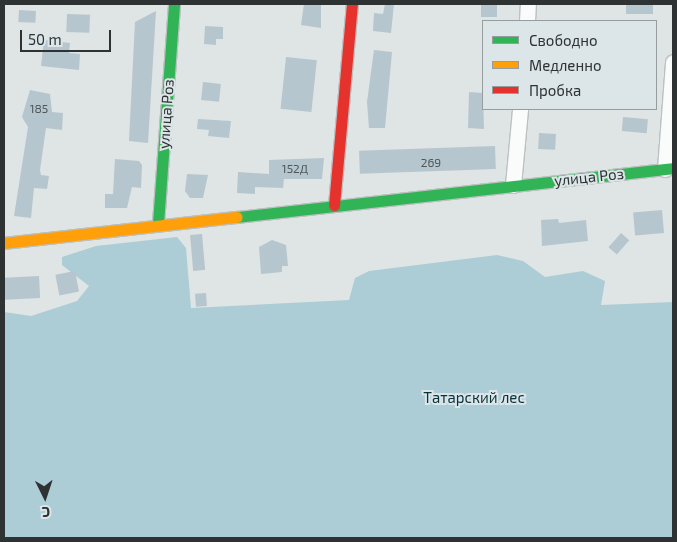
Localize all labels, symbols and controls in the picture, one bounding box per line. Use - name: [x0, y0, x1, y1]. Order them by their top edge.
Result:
- scale bar: [22, 20, 114, 52]
- legend: [482, 20, 657, 110]
- text: 50 m: [28, 30, 62, 48]
- text: Свободно: [529, 31, 598, 49]
- text: Медленно: [529, 56, 602, 74]
- street label: улица Роз: [155, 78, 177, 150]
- text: Пробка: [529, 81, 581, 99]
- house number: 185: [30, 102, 48, 116]
- house number: 269: [421, 156, 441, 170]
- house number: 152Д: [282, 162, 308, 176]
- street label: улица Роз: [553, 164, 625, 190]
- park label: Татарский лес: [423, 389, 525, 407]
- north arrow: [20, 472, 70, 522]
- text: С: [41, 504, 51, 521]

